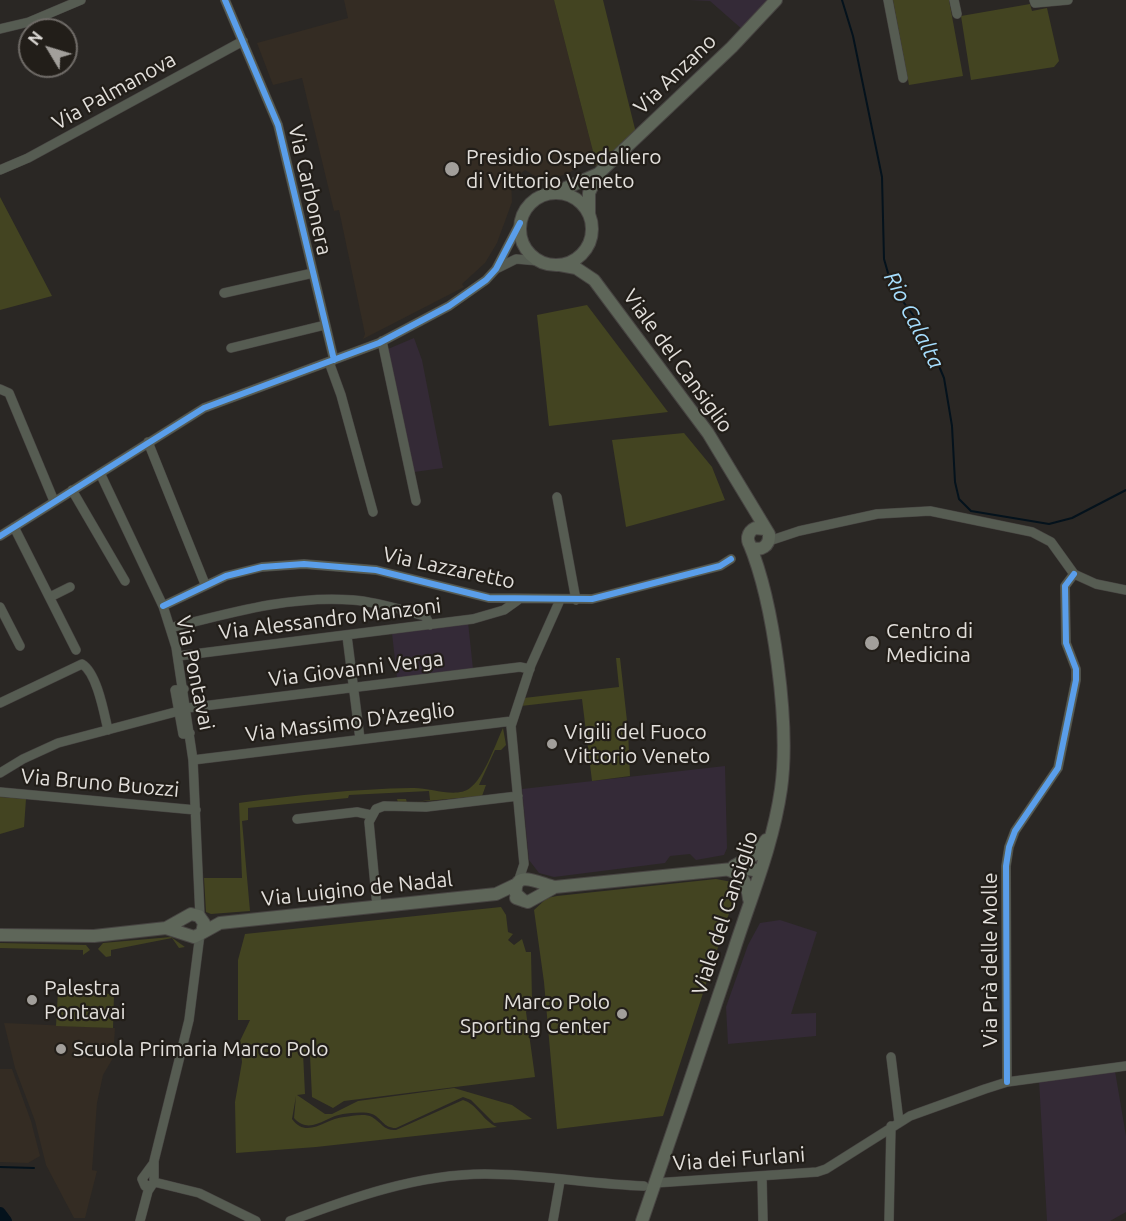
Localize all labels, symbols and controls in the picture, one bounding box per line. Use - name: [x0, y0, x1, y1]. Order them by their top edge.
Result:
- north arrow: [18, 18, 78, 78]
- text: N: [25, 28, 46, 48]
- street label: Via Anzano: [628, 28, 722, 120]
- street label: Via Palmanova: [48, 47, 180, 135]
- street label: Via Carbonera: [283, 122, 337, 258]
- place label: Presidio Ospedaliero di Vittorio Veneto: [466, 144, 662, 194]
- marker: Presidio Ospedaliero di Vittorio Veneto: [443, 160, 461, 178]
- water label: Rio Calalta: [878, 267, 950, 373]
- street label: Viale del Cansiglio: [618, 284, 738, 438]
- street label: Via Lazzaretto: [381, 542, 517, 594]
- street label: Via Alessandro Manzoni: [217, 593, 443, 645]
- street label: Via Pontavai: [171, 613, 219, 733]
- place label: Centro di Medicina: [886, 618, 973, 668]
- marker: Centro di Medicina: [863, 634, 881, 652]
- street label: Via Giovanni Verga: [267, 646, 445, 692]
- street label: Via Massimo D'Azeglio: [244, 697, 456, 747]
- place label: Vigili del Fuoco Vittorio Veneto: [564, 719, 710, 769]
- marker: Vigili del Fuoco Vittorio Veneto: [545, 737, 559, 751]
- street label: Via Bruno Buozzi: [20, 764, 180, 802]
- street label: Viale del Cansiglio: [687, 828, 763, 998]
- street label: Via Luigino de Nadal: [260, 866, 454, 912]
- street label: Via Prà delle Molle: [977, 872, 1003, 1048]
- place label: Palestra Pontavai: [44, 975, 126, 1025]
- place label: Marco Polo Sporting Center: [460, 989, 610, 1039]
- marker: Palestra Pontavai: [25, 993, 39, 1007]
- marker: Marco Polo Sporting Center: [615, 1007, 629, 1021]
- place label: Scuola Primaria Marco Polo: [73, 1036, 329, 1062]
- marker: Scuola Primaria Marco Polo: [54, 1042, 68, 1056]
- street label: Via dei Furlani: [672, 1142, 806, 1176]

